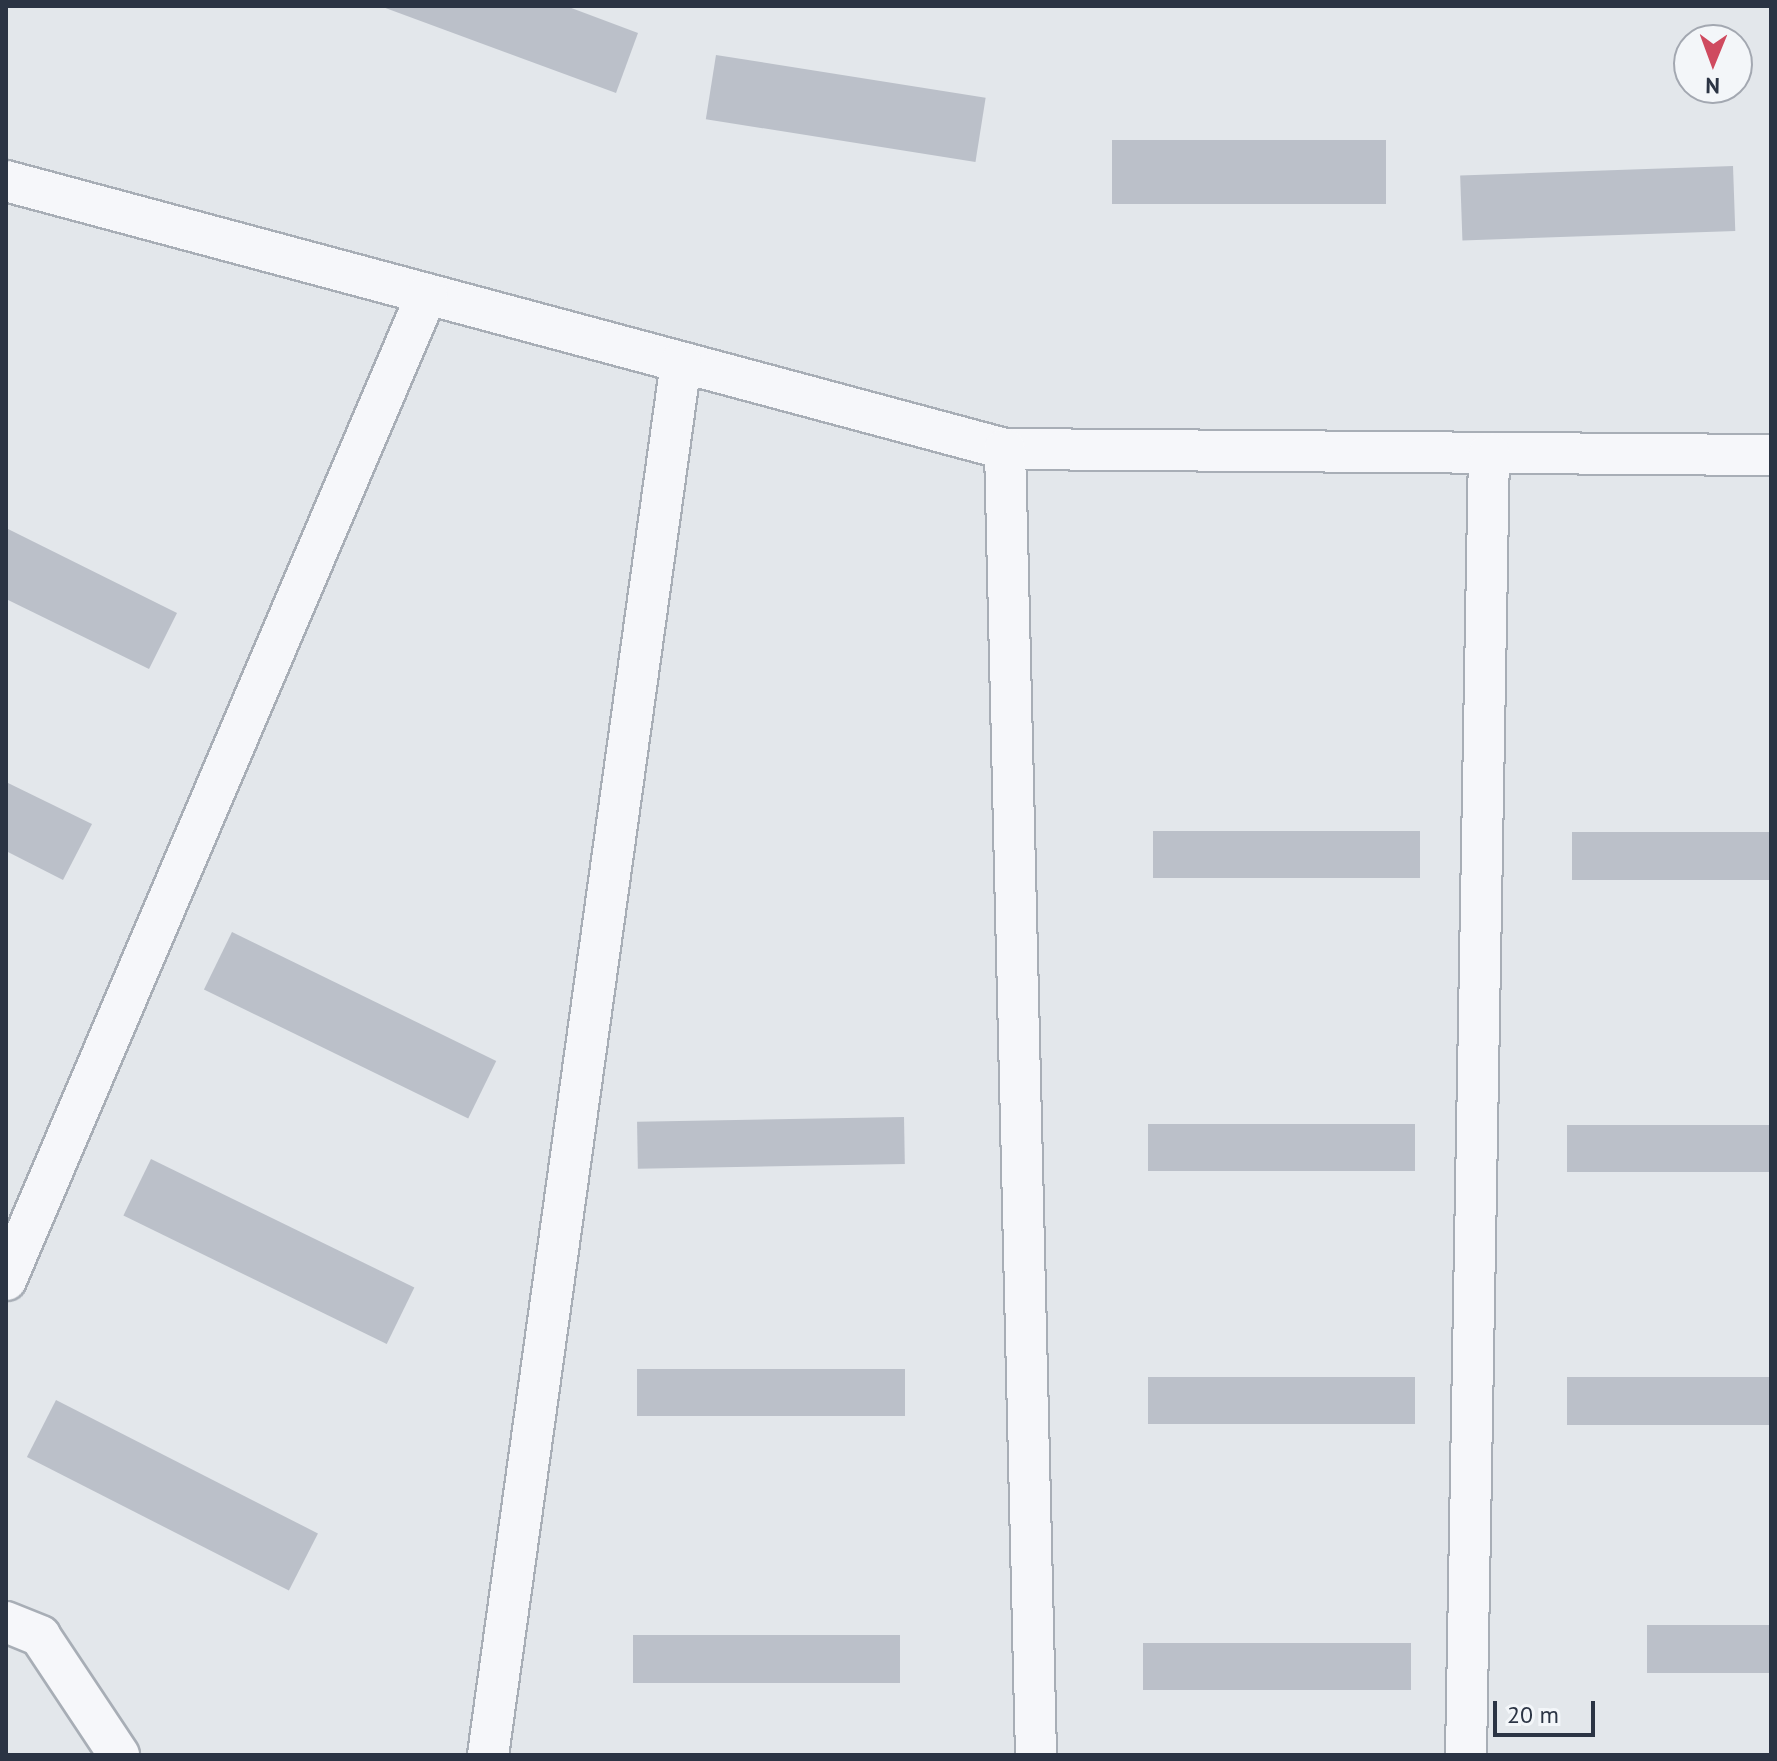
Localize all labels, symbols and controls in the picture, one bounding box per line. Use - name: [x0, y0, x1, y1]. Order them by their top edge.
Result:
- north arrow: [1673, 24, 1753, 104]
- text: N: [1705, 72, 1720, 100]
- scale bar: [1497, 1685, 1599, 1735]
- text: 20 m: [1507, 1699, 1559, 1730]

